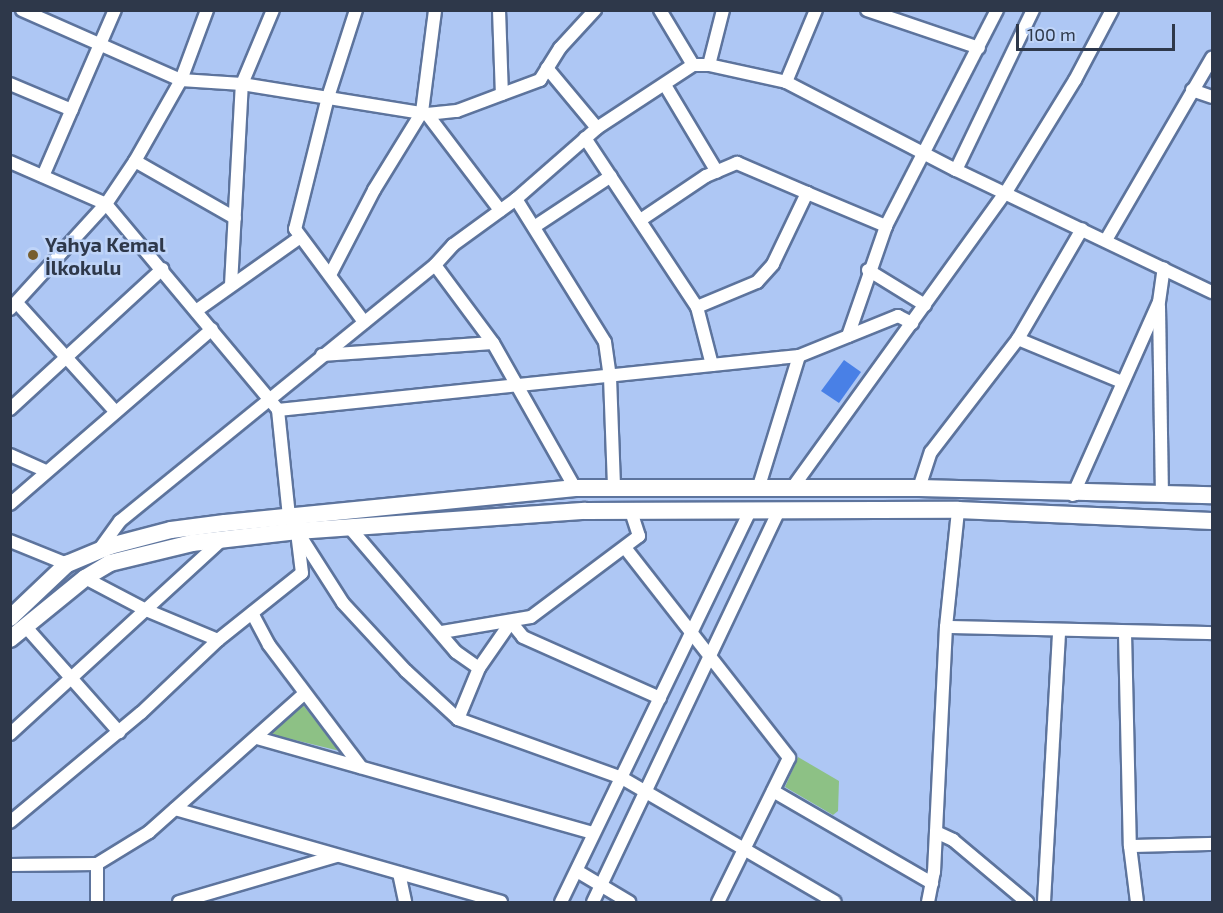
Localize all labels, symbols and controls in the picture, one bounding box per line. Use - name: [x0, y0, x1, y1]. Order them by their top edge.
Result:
- scale bar: [1019, 12, 1178, 50]
- text: 100 m: [1027, 23, 1076, 45]
- place label: Yahya Kemal İlkokulu: [45, 232, 165, 279]
- marker: Yahya Kemal İlkokulu: [26, 248, 40, 262]

